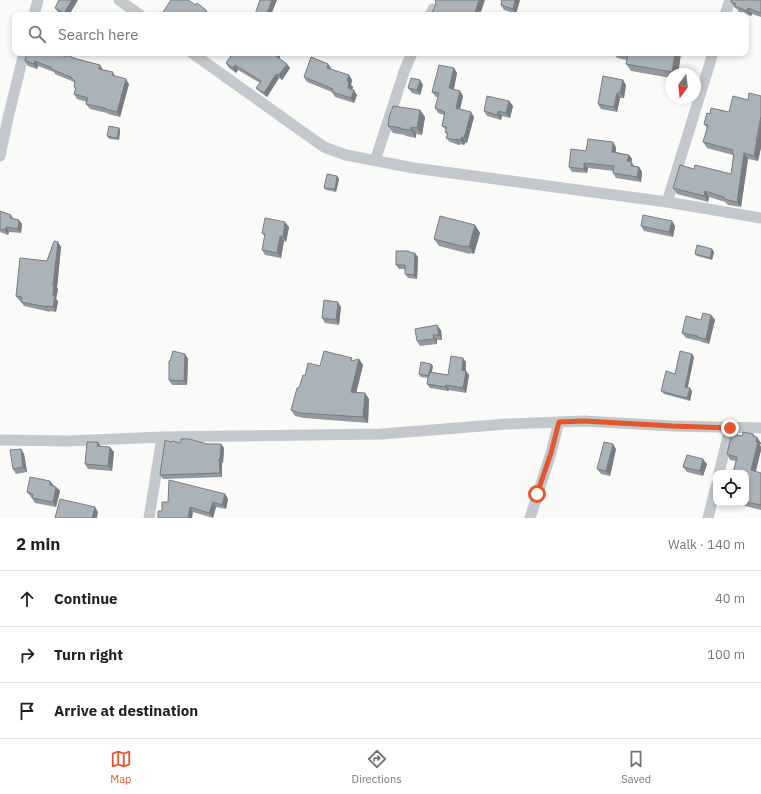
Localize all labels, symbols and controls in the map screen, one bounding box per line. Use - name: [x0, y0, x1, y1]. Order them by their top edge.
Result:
- search box: [12, 12, 749, 56]
- icon: search: [26, 23, 48, 45]
- text: Search here: [58, 25, 138, 44]
- north arrow: [665, 68, 701, 104]
- route end: [721, 419, 739, 437]
- map controls: [713, 470, 749, 506]
- button: locate: [713, 470, 749, 506]
- route start: [528, 485, 546, 503]
- text: 2 min: [16, 533, 60, 555]
- text: Walk · 140 m: [668, 536, 745, 553]
- icon: ahead: [16, 588, 38, 610]
- text: Continue: [54, 589, 118, 608]
- text: 40 m: [715, 590, 745, 607]
- icon: right: [16, 644, 38, 666]
- text: Turn right: [54, 645, 123, 664]
- text: 100 m: [707, 646, 745, 663]
- icon: arrive: [16, 700, 38, 722]
- text: Arrive at destination: [54, 701, 198, 720]
- tab: Map: [110, 748, 132, 786]
- tab: Directions: [352, 748, 402, 786]
- tab: Saved: [621, 748, 651, 786]

